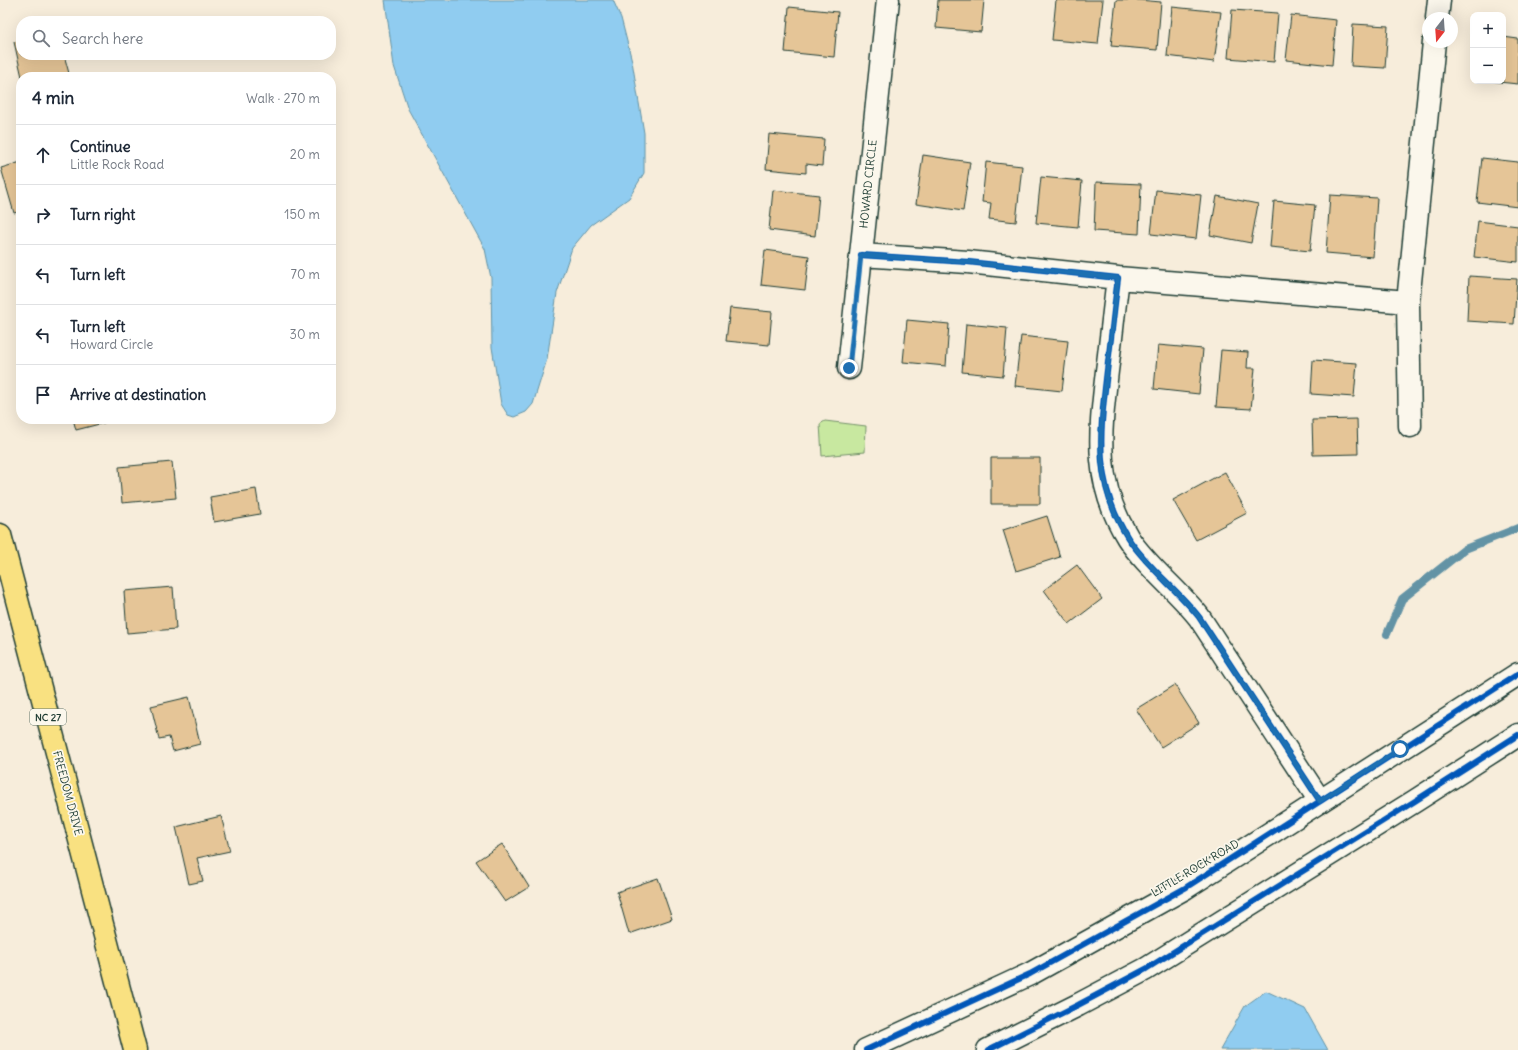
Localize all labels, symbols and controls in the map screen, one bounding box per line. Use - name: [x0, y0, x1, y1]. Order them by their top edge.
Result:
- north arrow: [1422, 12, 1458, 48]
- map controls: [1470, 12, 1506, 84]
- button: +: [1470, 12, 1506, 48]
- search box: [16, 16, 336, 60]
- icon: search: [30, 27, 52, 49]
- text: Search here: [62, 29, 143, 48]
- button: −: [1470, 48, 1506, 84]
- text: 4 min: [32, 87, 74, 109]
- text: Walk · 270 m: [246, 90, 320, 107]
- text: Continue: [70, 137, 131, 156]
- street label: HOWARD CIRCLE: [856, 139, 880, 229]
- icon: ahead: [32, 144, 54, 166]
- text: 20 m: [290, 146, 320, 163]
- text: Little Rock Road: [70, 156, 164, 173]
- icon: right: [32, 204, 54, 226]
- text: Turn right: [70, 205, 135, 224]
- text: 150 m: [284, 206, 320, 223]
- icon: left: [32, 264, 54, 286]
- text: Turn left: [70, 265, 125, 284]
- text: 70 m: [291, 266, 320, 283]
- text: Turn left: [70, 317, 125, 336]
- icon: left: [32, 324, 54, 346]
- text: 30 m: [290, 326, 320, 343]
- text: Howard Circle: [70, 336, 153, 353]
- route end: [840, 359, 858, 377]
- icon: arrive: [32, 384, 54, 406]
- text: Arrive at destination: [70, 385, 206, 404]
- road number: NC 27: [30, 709, 66, 725]
- route start: [1391, 740, 1409, 758]
- street label: FREEDOM DRIVE: [50, 749, 86, 837]
- street label: LITTLE ROCK ROAD: [1149, 836, 1242, 900]

